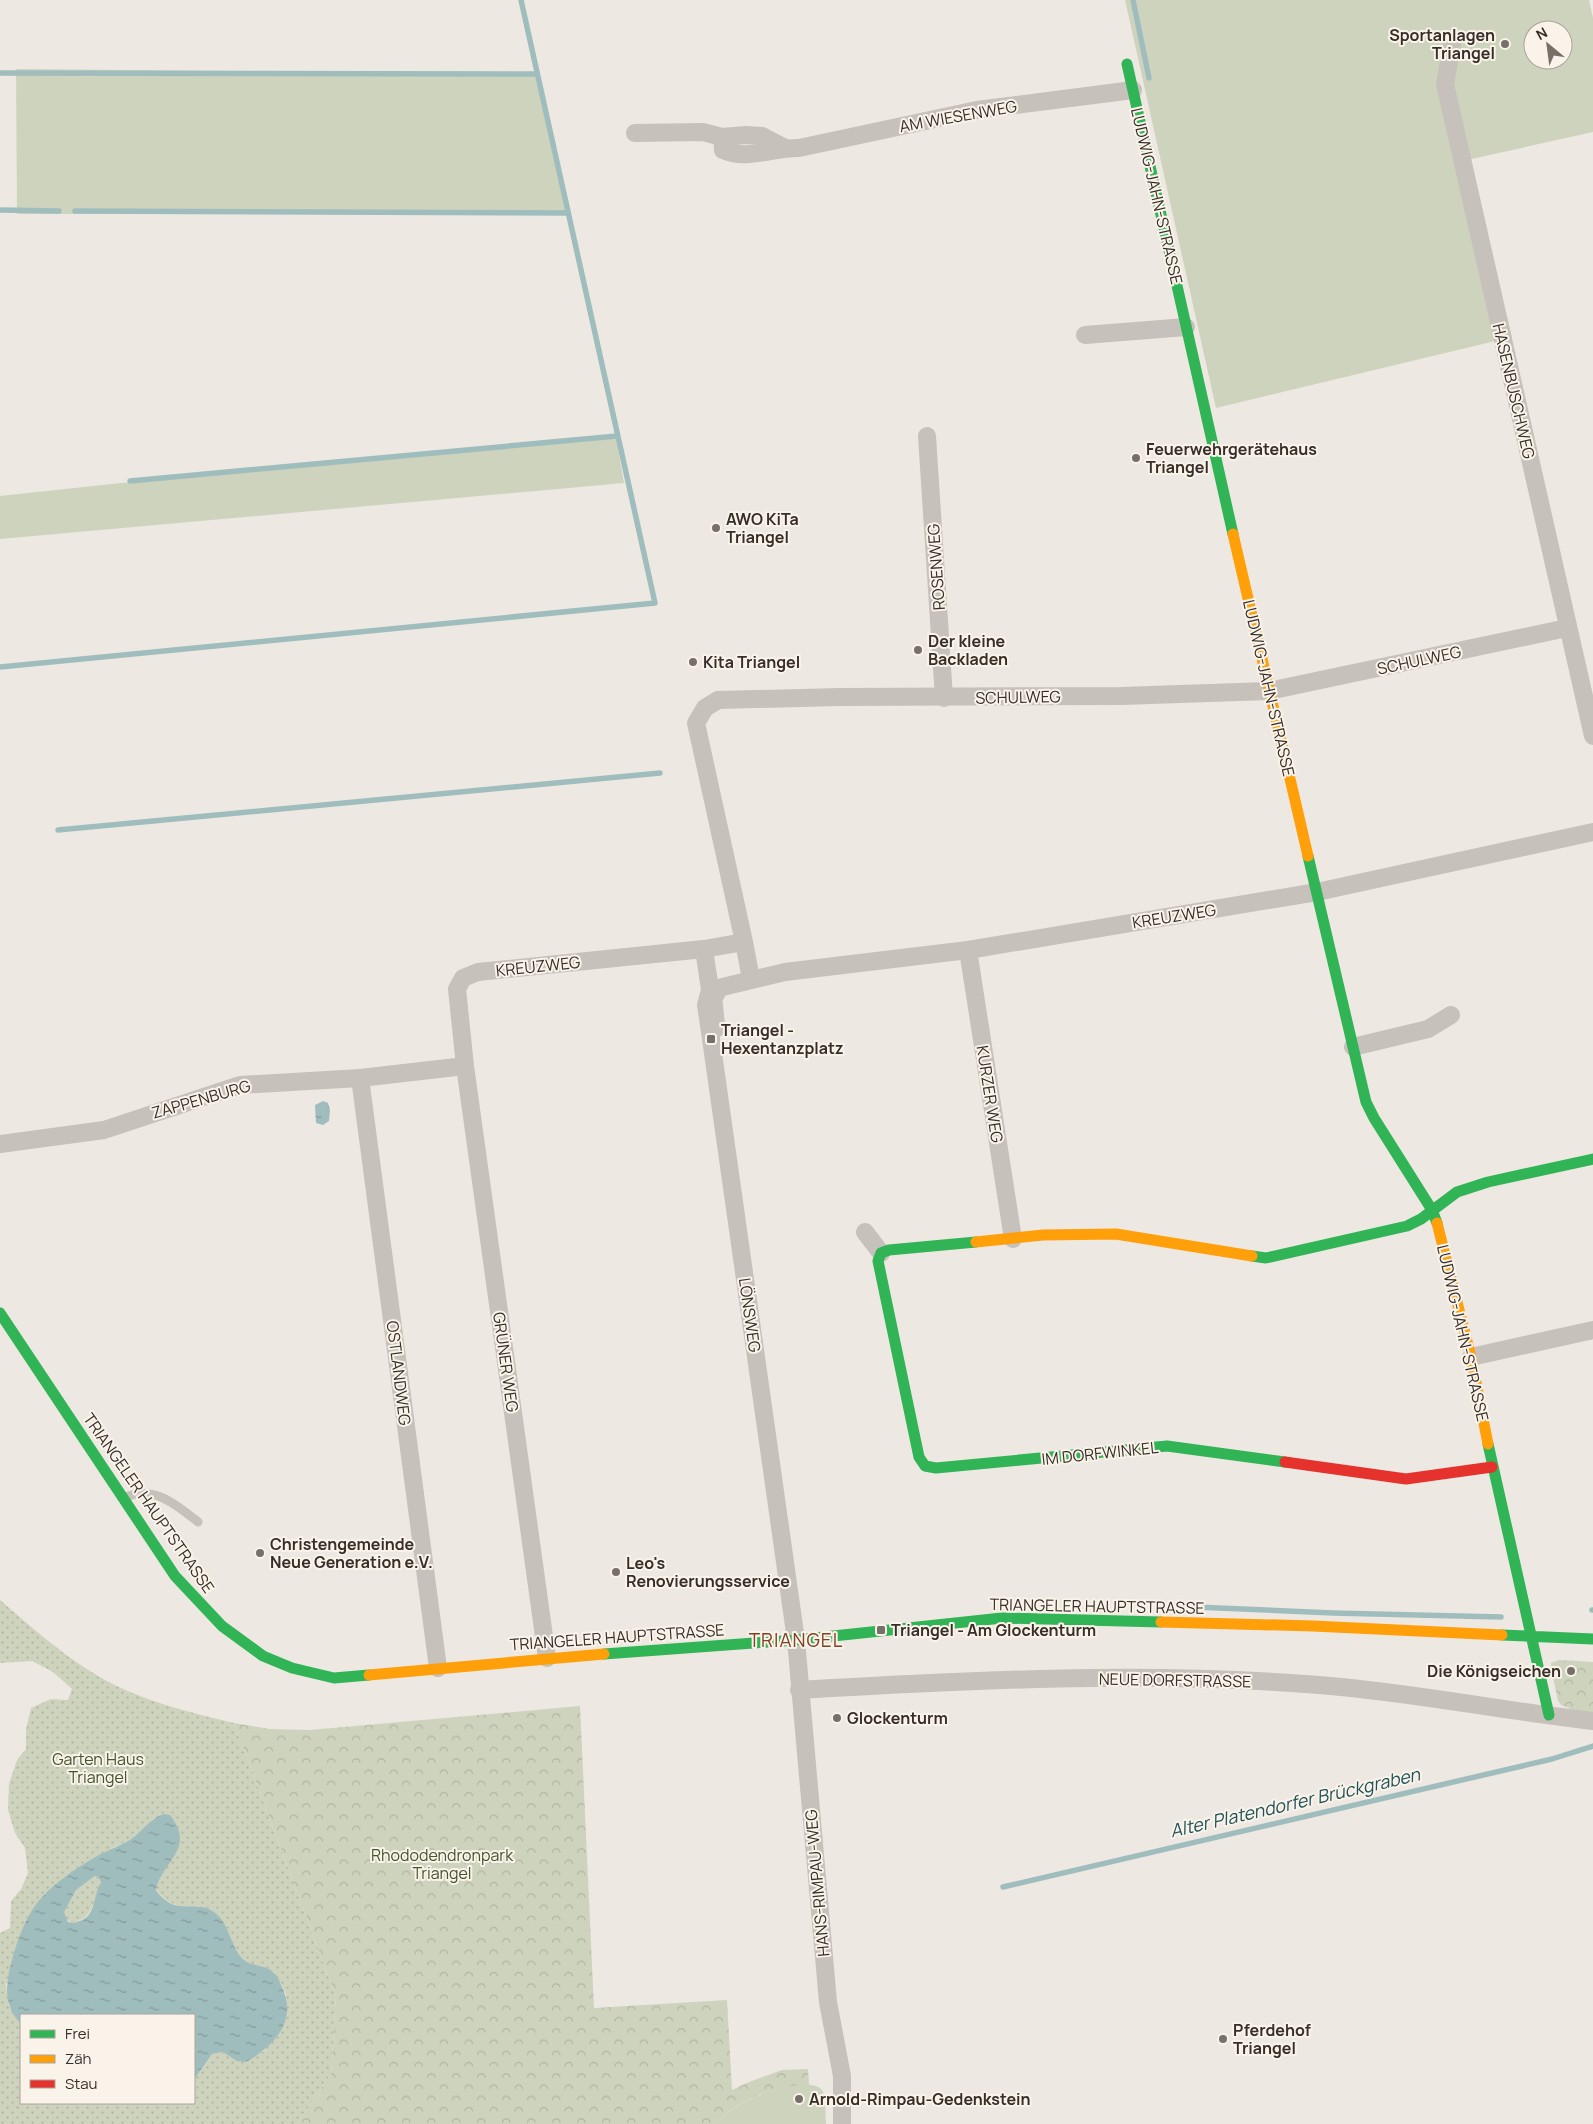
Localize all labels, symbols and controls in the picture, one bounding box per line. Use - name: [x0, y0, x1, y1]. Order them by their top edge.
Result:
- north arrow: [1523, 20, 1573, 70]
- text: N: [1532, 22, 1550, 44]
- place label: Sportanlagen Triangel: [1389, 24, 1495, 64]
- marker: Sportanlagen Triangel: [1499, 38, 1511, 50]
- street label: AM WIESENWEG: [897, 95, 1019, 137]
- street label: LUDWIG-JAHN-STRASSE: [1126, 106, 1188, 286]
- street label: HASENBUSCHWEG: [1488, 321, 1540, 461]
- place label: Feuerwehrgerätehaus Triangel: [1146, 438, 1317, 478]
- marker: Feuerwehrgerätehaus Triangel: [1130, 452, 1142, 464]
- place label: AWO KiTa Triangel: [726, 508, 799, 548]
- marker: AWO KiTa Triangel: [710, 522, 722, 534]
- street label: ROSENWEG: [922, 523, 950, 611]
- street label: LUDWIG-JAHN-STRASSE: [1238, 598, 1300, 778]
- place label: Der kleine Backladen: [928, 630, 1008, 670]
- street label: SCHULWEG: [1375, 640, 1463, 680]
- marker: Der kleine Backladen: [912, 644, 924, 656]
- place label: Kita Triangel: [703, 651, 800, 673]
- marker: Kita Triangel: [687, 656, 699, 668]
- street label: SCHULWEG: [975, 685, 1061, 709]
- street label: KREUZWEG: [1130, 899, 1218, 933]
- street label: KREUZWEG: [495, 951, 581, 981]
- place label: Triangel - Hexentanzplatz: [721, 1019, 844, 1059]
- marker: Triangel - Hexentanzplatz: [705, 1033, 717, 1045]
- street label: KURZER WEG: [971, 1044, 1009, 1144]
- street label: ZAPPENBURG: [149, 1074, 253, 1124]
- street label: LUDWIG-JAHN-STRASSE: [1432, 1243, 1494, 1423]
- street label: LÖNSWEG: [734, 1276, 766, 1354]
- street label: GRÜNER WEG: [488, 1311, 524, 1413]
- street label: OSTLANDWEG: [382, 1319, 416, 1427]
- street label: TRIANGELER HAUPTSTRASSE: [78, 1409, 220, 1597]
- street label: IM DORFWINKEL: [1041, 1436, 1159, 1470]
- place label: Christengemeinde Neue Generation e.V.: [270, 1533, 433, 1573]
- marker: Christengemeinde Neue Generation e.V.: [254, 1547, 266, 1559]
- place label: Leo's Renovierungsservice: [626, 1552, 790, 1592]
- marker: Leo's Renovierungsservice: [610, 1566, 622, 1578]
- street label: TRIANGELER HAUPTSTRASSE: [989, 1593, 1205, 1619]
- street label: TRIANGELER HAUPTSTRASSE: [509, 1619, 725, 1655]
- place label: Triangel - Am Glockenturm: [891, 1619, 1096, 1641]
- marker: Triangel - Am Glockenturm: [875, 1624, 887, 1636]
- district label: TRIANGEL: [749, 1627, 843, 1653]
- place label: Die Königseichen: [1427, 1660, 1561, 1682]
- marker: Die Königseichen: [1565, 1665, 1577, 1677]
- street label: NEUE DORFSTRASSE: [1099, 1668, 1251, 1692]
- place label: Glockenturm: [847, 1707, 948, 1729]
- marker: Glockenturm: [831, 1712, 843, 1724]
- park label: Garten Haus Triangel: [52, 1748, 144, 1788]
- water label: Alter Platendorfer Brückgraben: [1167, 1761, 1423, 1842]
- street label: HANS-RIMPAU-WEG: [800, 1809, 834, 1957]
- park label: Rhododendronpark Triangel: [371, 1844, 514, 1884]
- legend: [20, 2014, 195, 2104]
- place label: Pferdehof Triangel: [1233, 2019, 1311, 2059]
- text: Frei: [65, 2023, 90, 2044]
- marker: Pferdehof Triangel: [1217, 2033, 1229, 2045]
- text: Zäh: [65, 2048, 92, 2069]
- text: Stau: [65, 2073, 98, 2094]
- place label: Arnold-Rimpau-Gedenkstein: [809, 2088, 1031, 2110]
- marker: Arnold-Rimpau-Gedenkstein: [793, 2093, 805, 2105]

